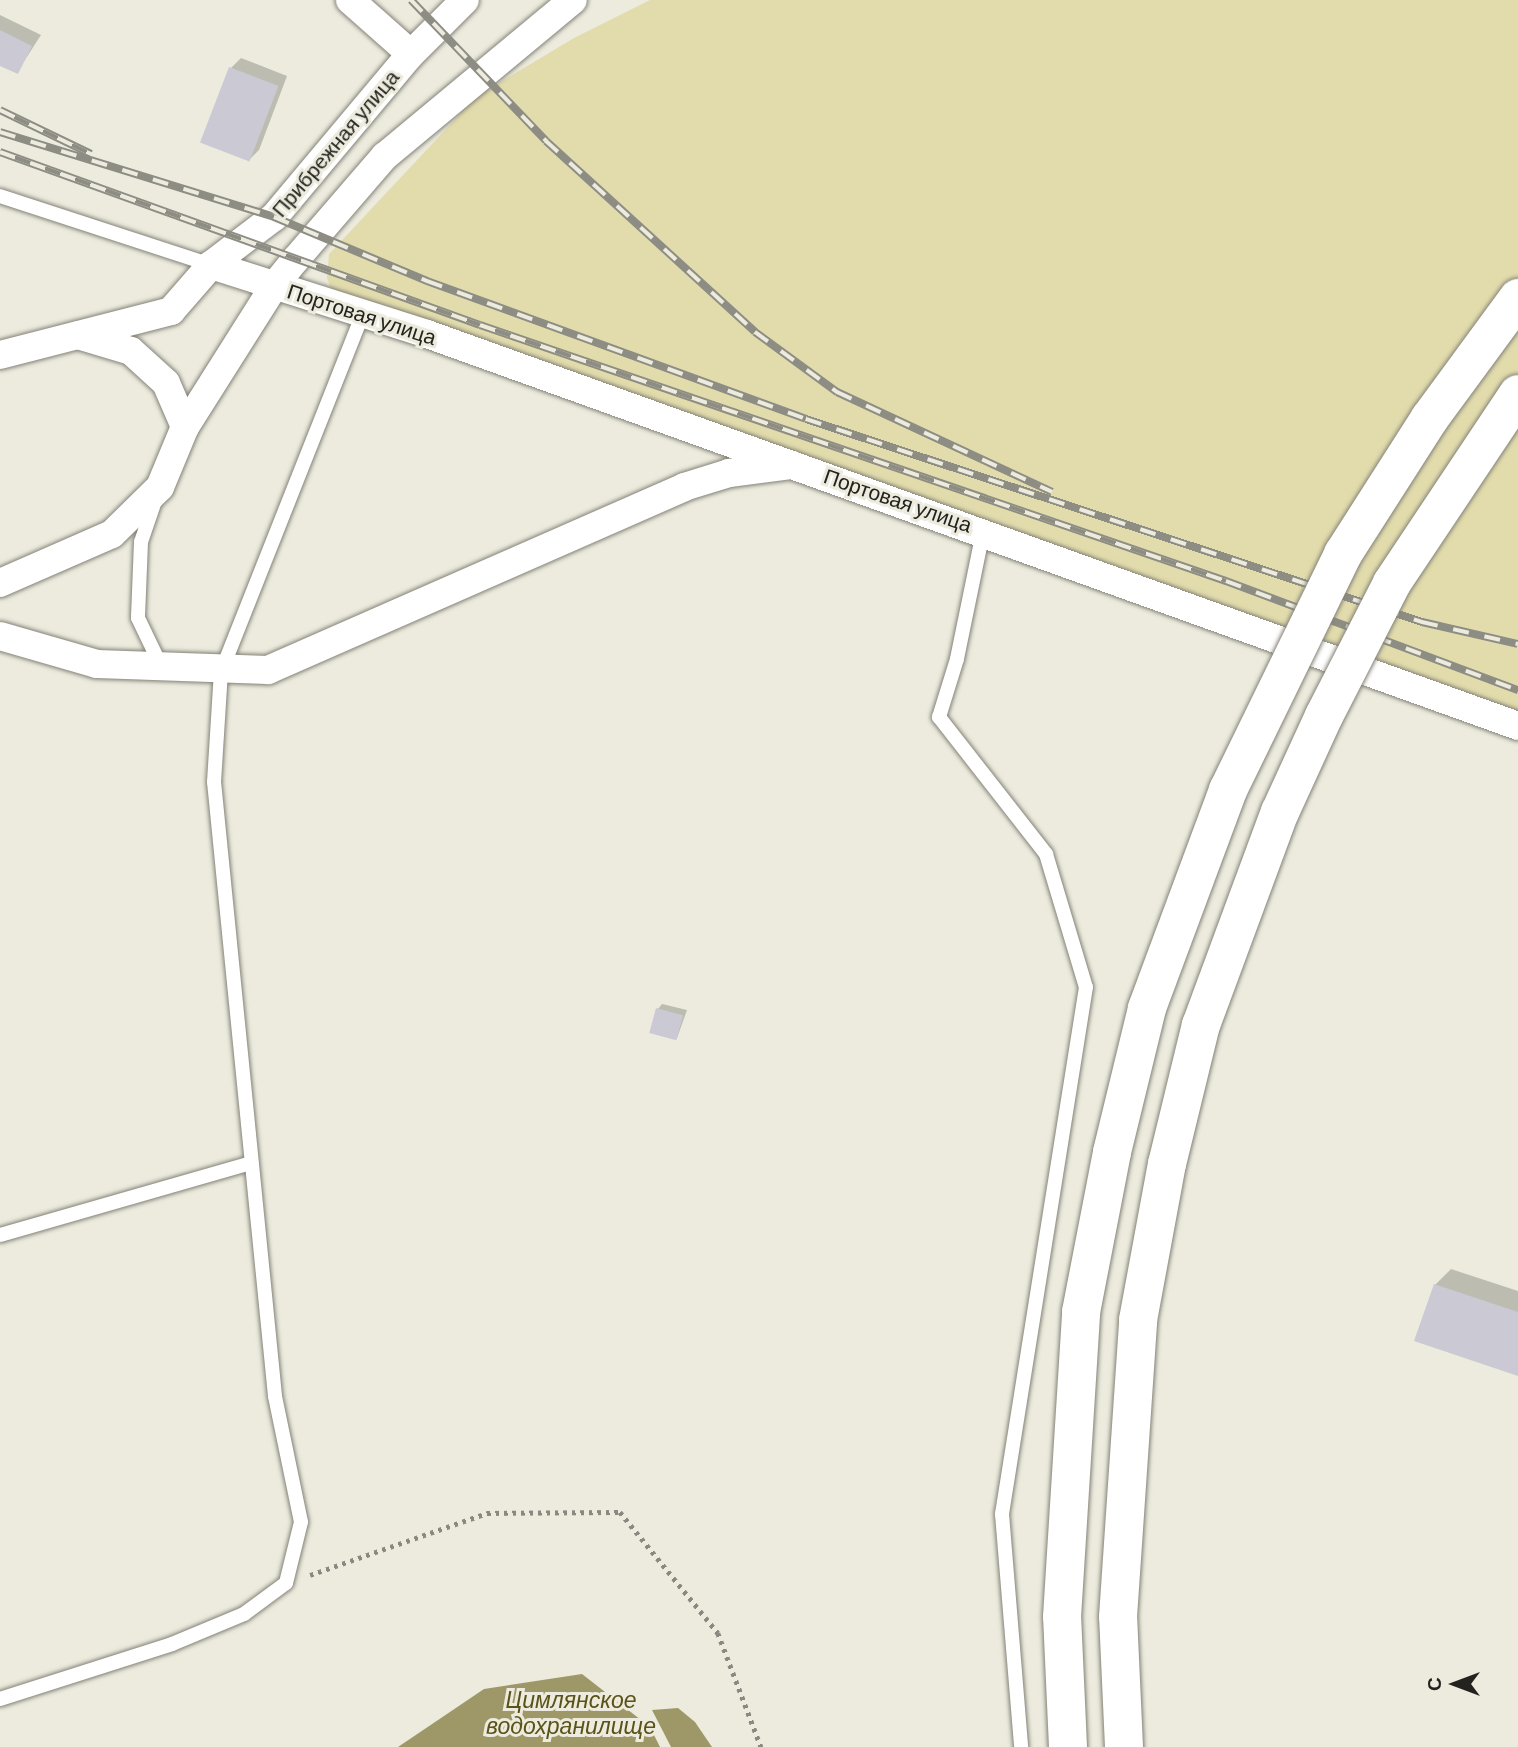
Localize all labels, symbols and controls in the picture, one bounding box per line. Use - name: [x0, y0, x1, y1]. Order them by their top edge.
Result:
- street label: Прибрежная улица: [266, 64, 404, 222]
- street label: Портовая улица: [284, 278, 440, 350]
- street label: Портовая улица: [821, 463, 975, 537]
- north arrow: [1420, 1649, 1490, 1719]
- text: С: [1422, 1677, 1445, 1691]
- water label: Цимлянское водохранилище: [486, 1685, 656, 1739]

